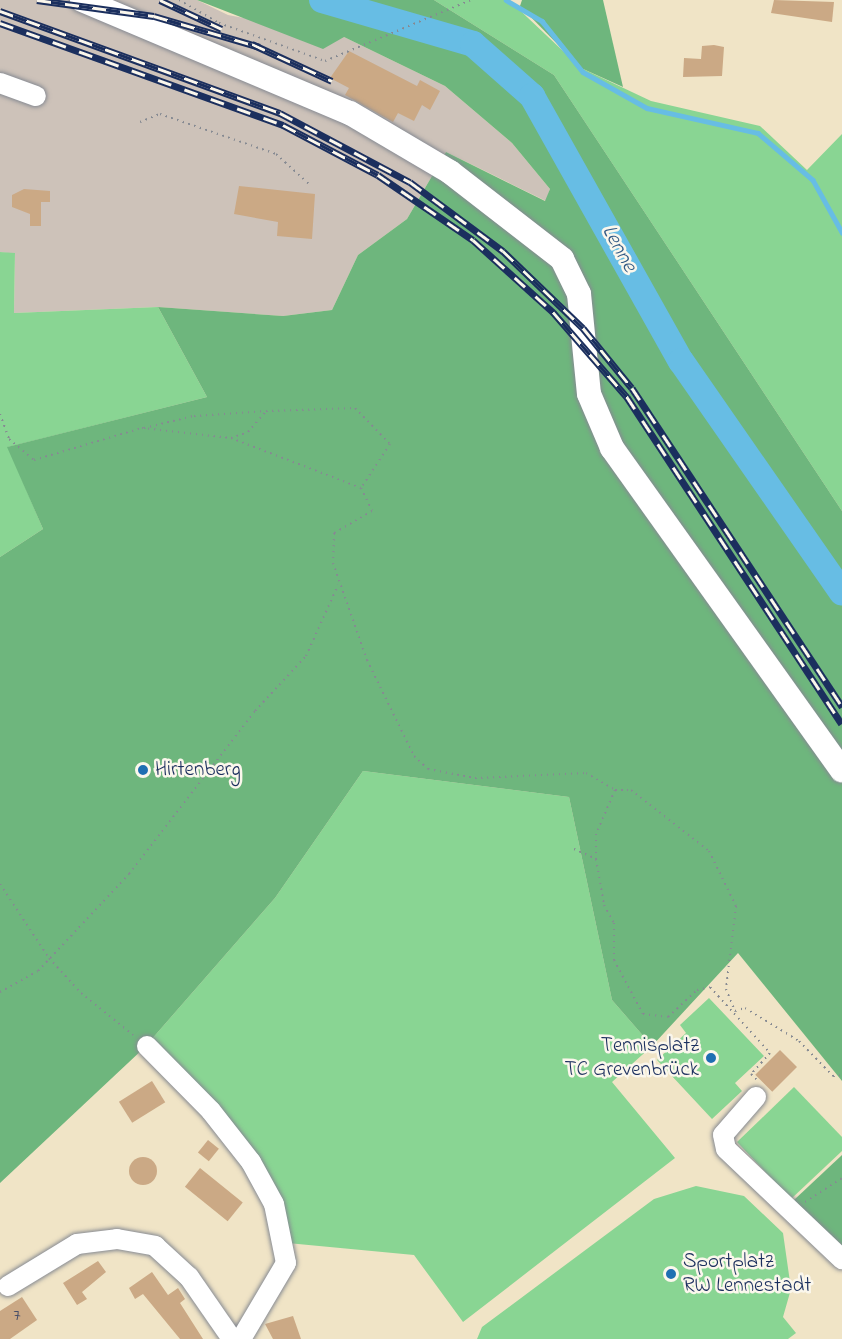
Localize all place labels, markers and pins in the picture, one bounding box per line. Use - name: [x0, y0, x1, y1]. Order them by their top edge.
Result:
- place label: Hirtenberg: [155, 757, 241, 783]
- marker: Hirtenberg: [136, 763, 150, 777]
- place label: Tennisplatz TC Grevenbrück: [565, 1033, 699, 1083]
- marker: Tennisplatz TC Grevenbrück: [704, 1051, 718, 1065]
- place label: Sportplatz RW Lennestadt: [683, 1249, 811, 1299]
- marker: Sportplatz RW Lennestadt: [664, 1267, 678, 1281]

